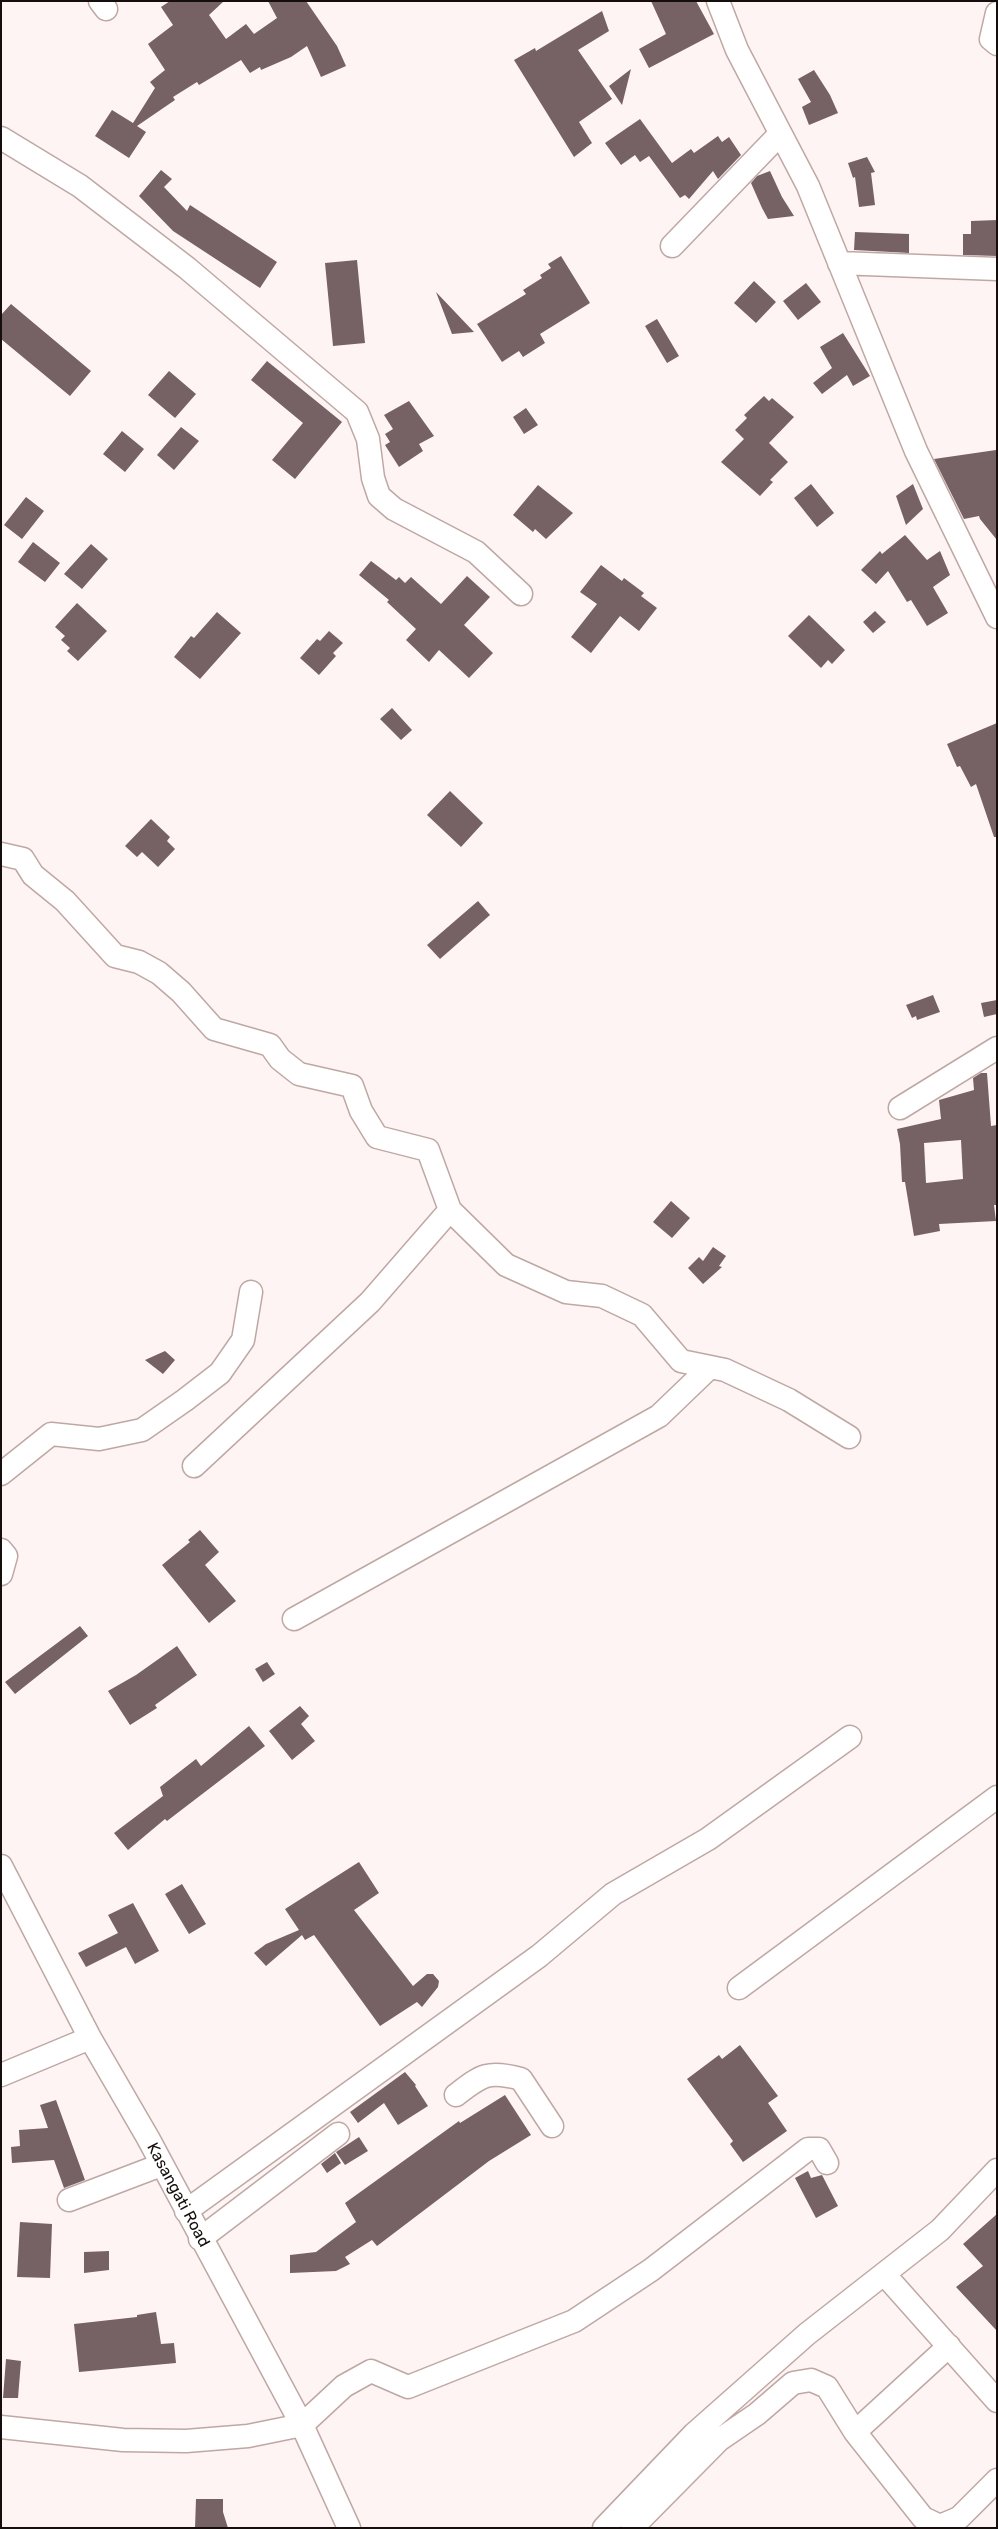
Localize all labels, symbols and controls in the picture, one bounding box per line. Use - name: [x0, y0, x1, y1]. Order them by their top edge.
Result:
- street label: Kasangati Road: [142, 2140, 214, 2250]

